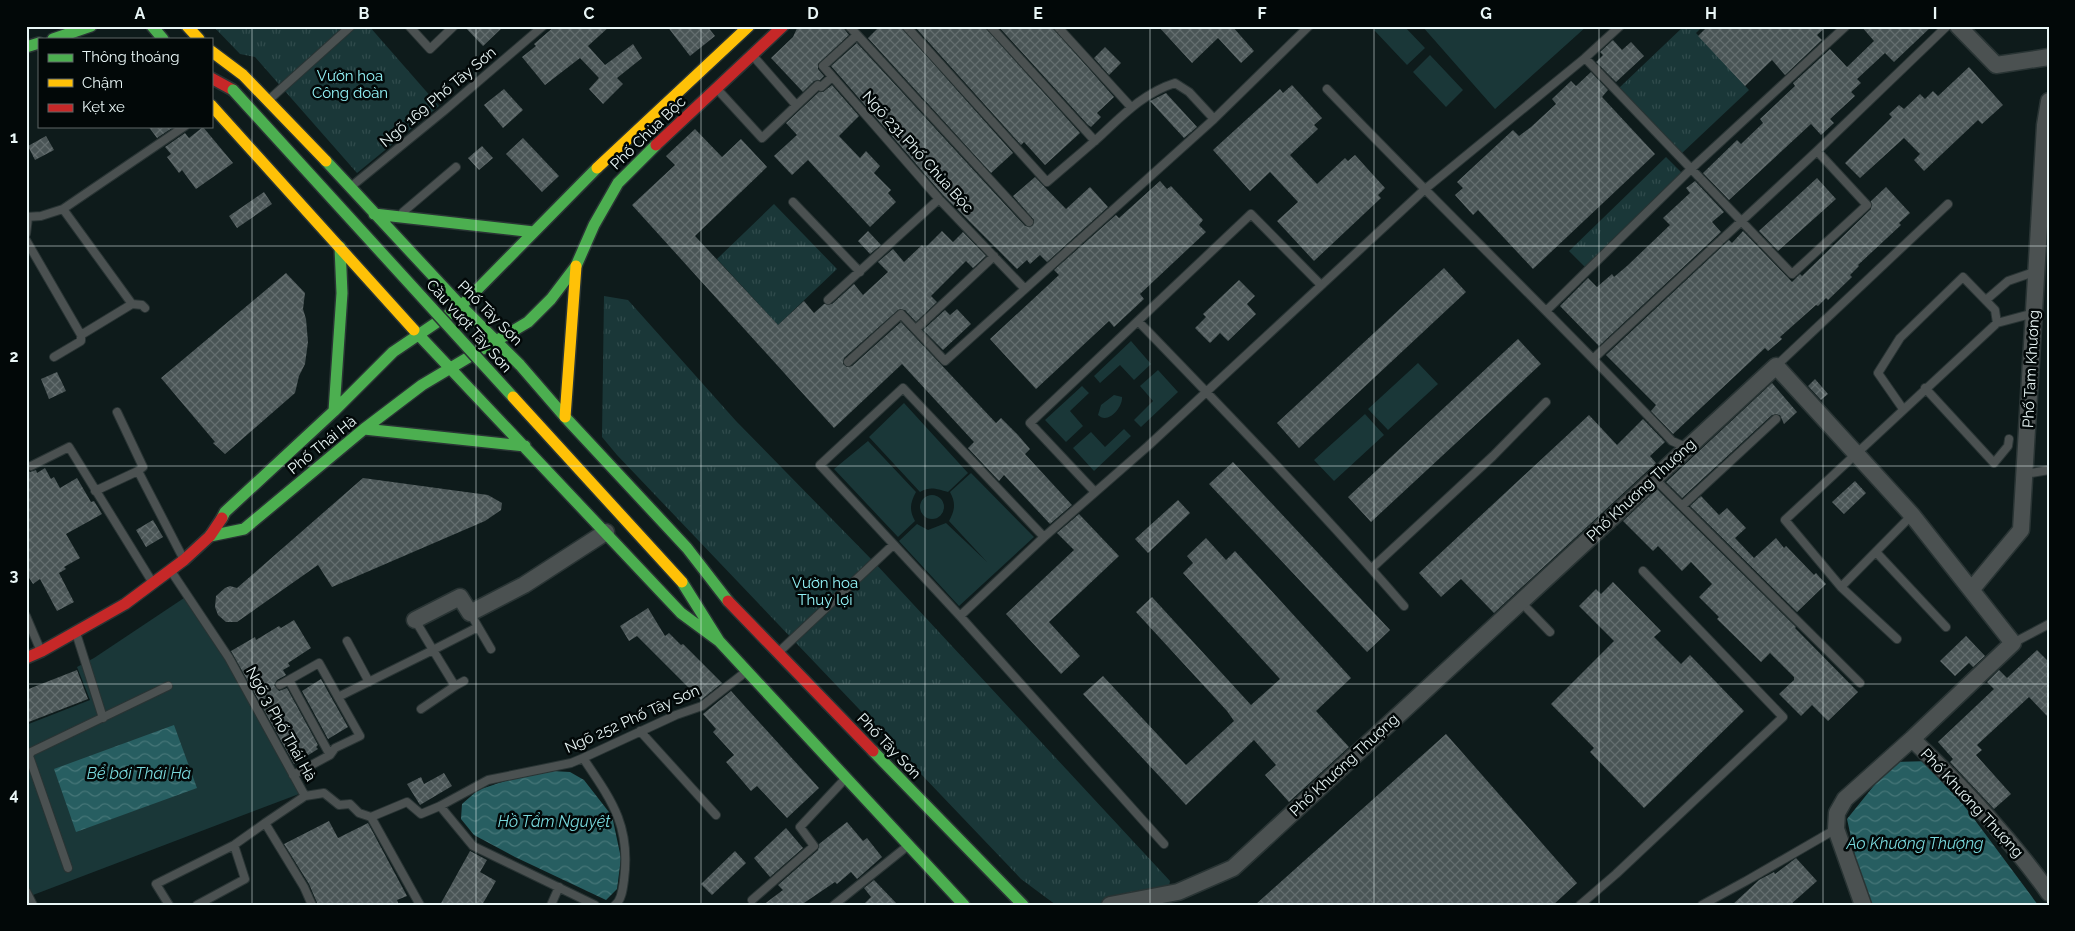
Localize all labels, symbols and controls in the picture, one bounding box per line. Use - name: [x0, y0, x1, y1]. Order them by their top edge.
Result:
- text: A: [135, 4, 146, 23]
- text: B: [359, 4, 370, 23]
- text: C: [584, 4, 595, 23]
- text: D: [807, 4, 819, 23]
- text: E: [1033, 4, 1043, 23]
- text: F: [1257, 4, 1267, 23]
- text: G: [1480, 4, 1492, 23]
- text: H: [1705, 4, 1717, 23]
- text: I: [1933, 4, 1937, 23]
- legend: [38, 38, 212, 128]
- street label: Ngõ 169 Phố Tây Sơn: [376, 43, 500, 151]
- text: Thông thoáng: [82, 48, 180, 66]
- park label: Vườn hoa Công đoàn: [312, 67, 388, 102]
- text: Chậm: [82, 74, 123, 92]
- street label: Ngõ 231 Phố Chùa Bộc: [859, 87, 977, 217]
- street label: Phố Chùa Bộc: [607, 93, 689, 173]
- text: Kẹt xe: [82, 98, 125, 116]
- text: 1: [10, 128, 18, 147]
- street label: Cầu vượt Tây Sơn: [423, 276, 515, 376]
- street label: Phố Tây Sơn: [454, 277, 526, 349]
- street label: Phố Tam Khương: [2019, 310, 2043, 428]
- text: 2: [9, 347, 19, 366]
- street label: Phố Thái Hà: [284, 412, 360, 478]
- street label: Phố Khương Thượng: [1583, 435, 1699, 545]
- text: 3: [10, 566, 19, 585]
- park label: Vườn hoa Thuỷ lợi: [792, 574, 858, 609]
- street label: Ngõ 3 Phố Thái Hà: [242, 664, 320, 784]
- street label: Ngõ 252 Phố Tây Sơn: [562, 681, 702, 757]
- street label: Phố Tây Sơn: [853, 709, 925, 783]
- street label: Phố Khương Thượng: [1286, 710, 1402, 820]
- street label: Phố Khương Thượng: [1917, 745, 2027, 861]
- water label: Bể bơi Thái Hà: [87, 764, 192, 783]
- text: 4: [9, 785, 19, 804]
- water label: Hồ Tẩm Nguyệt: [498, 812, 611, 831]
- water label: Ao Khương Thượng: [1845, 834, 1984, 853]

